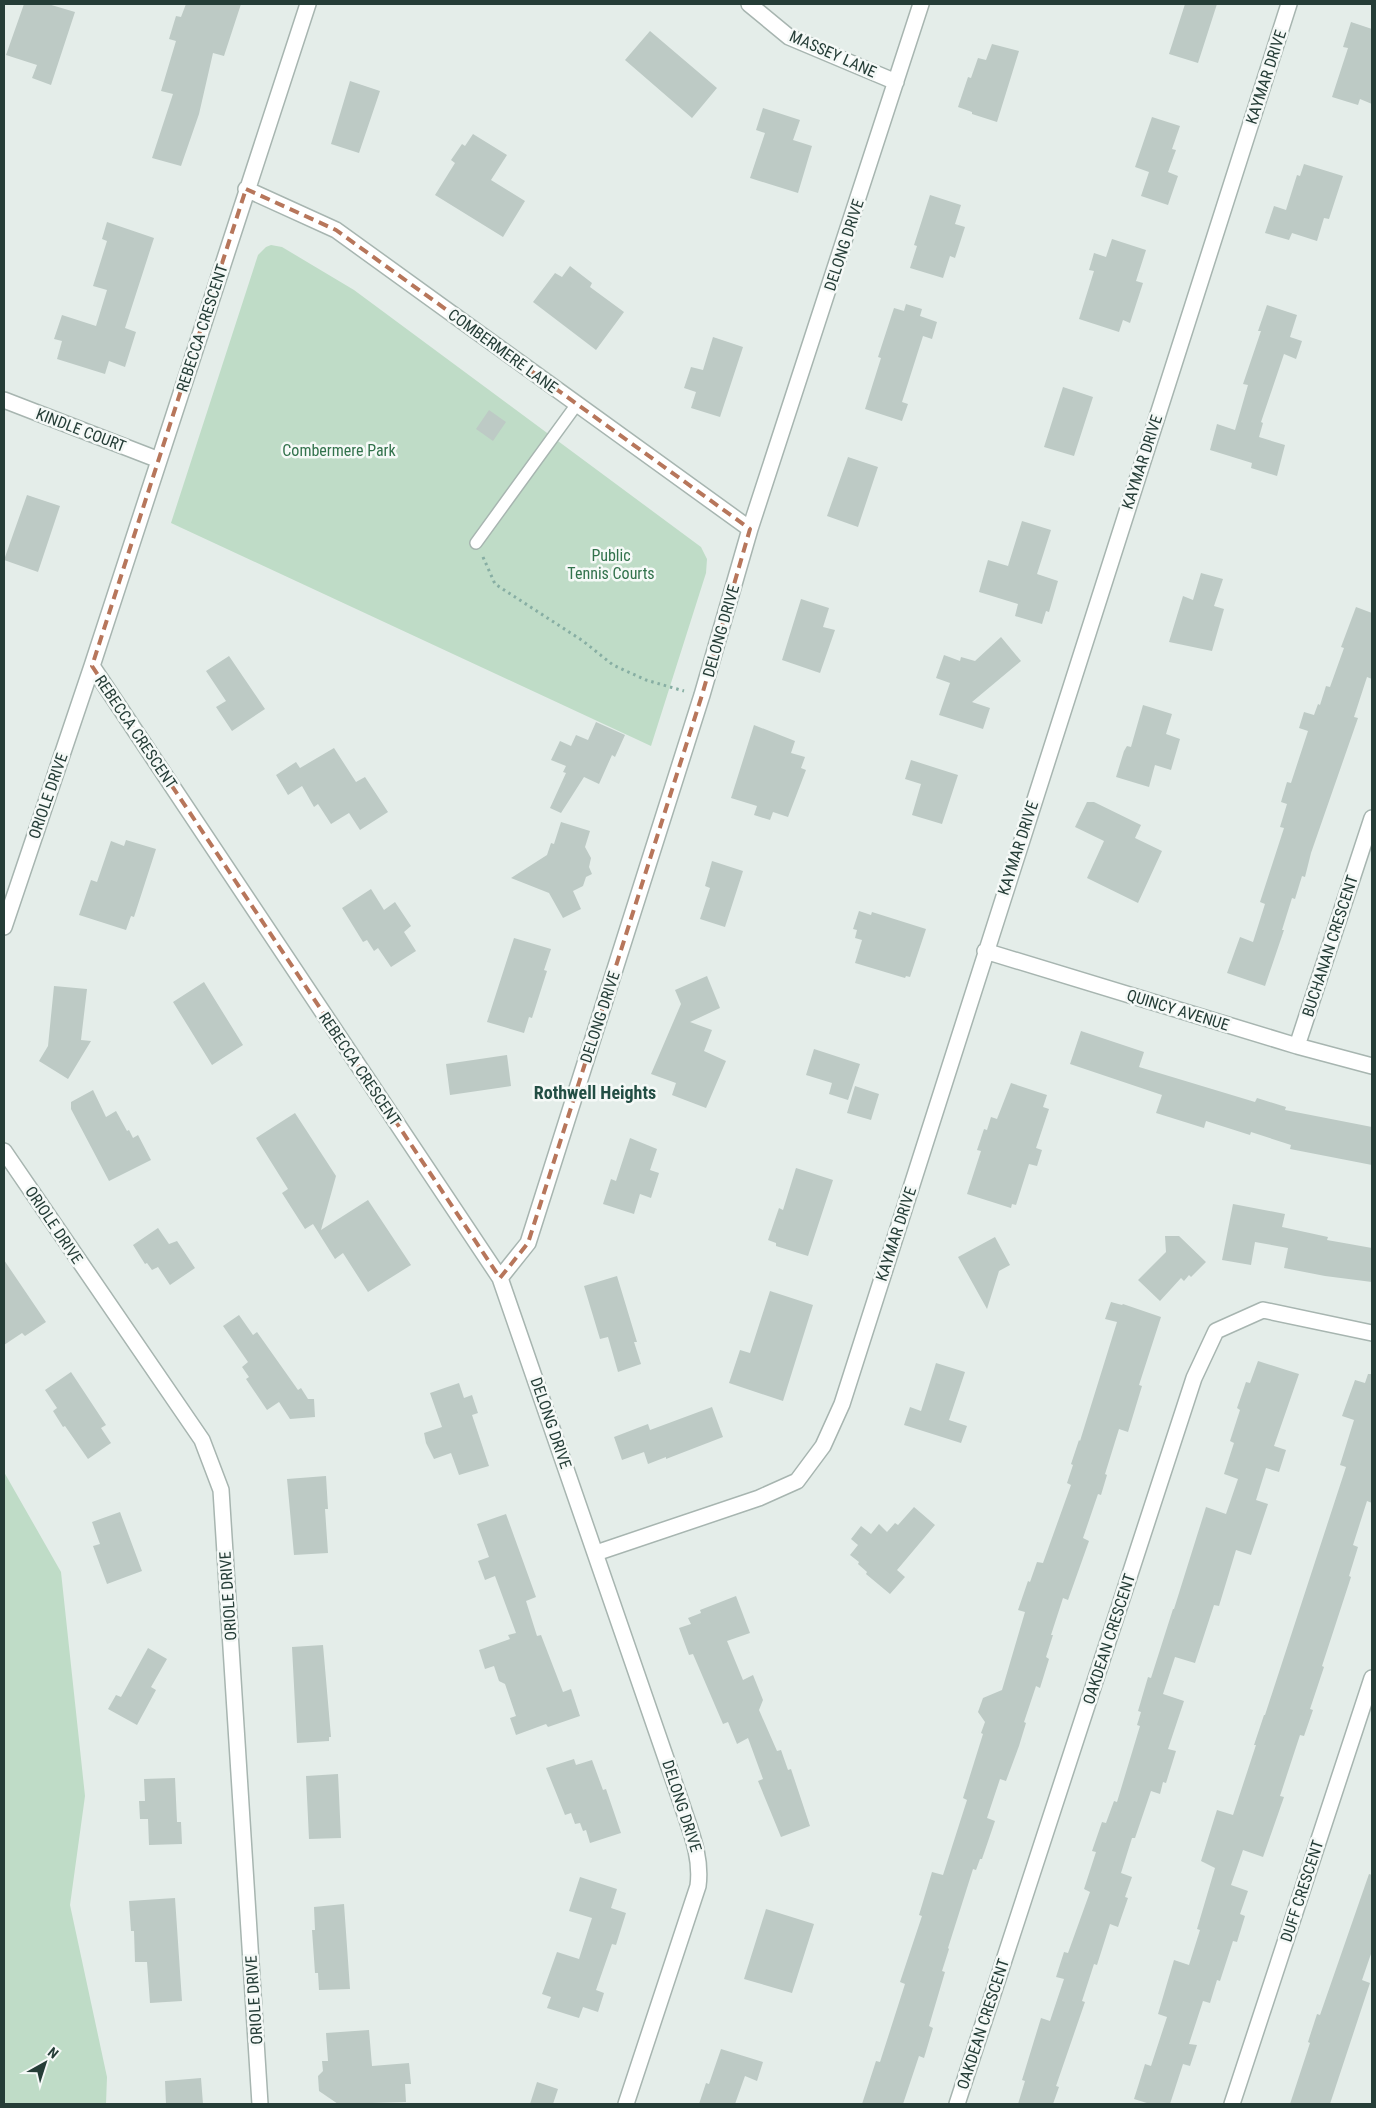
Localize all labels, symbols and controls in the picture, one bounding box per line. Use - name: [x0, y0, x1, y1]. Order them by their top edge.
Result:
- street label: MASSEY LANE: [787, 26, 879, 82]
- street label: KAYMAR DRIVE: [1242, 28, 1290, 126]
- street label: DELONG DRIVE: [820, 197, 868, 293]
- street label: REBECCA CRESCENT: [172, 262, 232, 394]
- street label: COMBERMERE LANE: [444, 305, 562, 397]
- street label: KINDLE COURT: [33, 404, 129, 456]
- street label: KAYMAR DRIVE: [1118, 413, 1166, 511]
- park label: Combermere Park: [282, 441, 396, 460]
- park label: Public Tennis Courts: [567, 546, 655, 583]
- street label: DELONG DRIVE: [699, 582, 743, 679]
- street label: REBECCA CRESCENT: [91, 672, 181, 792]
- street label: ORIOLE DRIVE: [24, 751, 72, 841]
- street label: KAYMAR DRIVE: [994, 799, 1042, 897]
- street label: BUCHANAN CRESCENT: [1298, 873, 1362, 1019]
- street label: DELONG DRIVE: [576, 969, 624, 1065]
- street label: QUINCY AVENUE: [1125, 985, 1231, 1035]
- street label: REBECCA CRESCENT: [315, 1009, 405, 1129]
- district label: Rothwell Heights: [534, 1082, 656, 1103]
- street label: ORIOLE DRIVE: [21, 1183, 87, 1267]
- street label: KAYMAR DRIVE: [872, 1185, 920, 1283]
- street label: DELONG DRIVE: [526, 1375, 576, 1471]
- street label: ORIOLE DRIVE: [215, 1551, 241, 1641]
- street label: OAKDEAN CRESCENT: [1079, 1571, 1139, 1707]
- street label: DELONG DRIVE: [658, 1758, 706, 1854]
- street label: DUFF CRESCENT: [1277, 1838, 1327, 1944]
- street label: ORIOLE DRIVE: [241, 1955, 267, 2045]
- street label: OAKDEAN CRESCENT: [953, 1956, 1013, 2092]
- north arrow: [20, 2038, 70, 2088]
- text: N: [45, 2044, 62, 2062]

